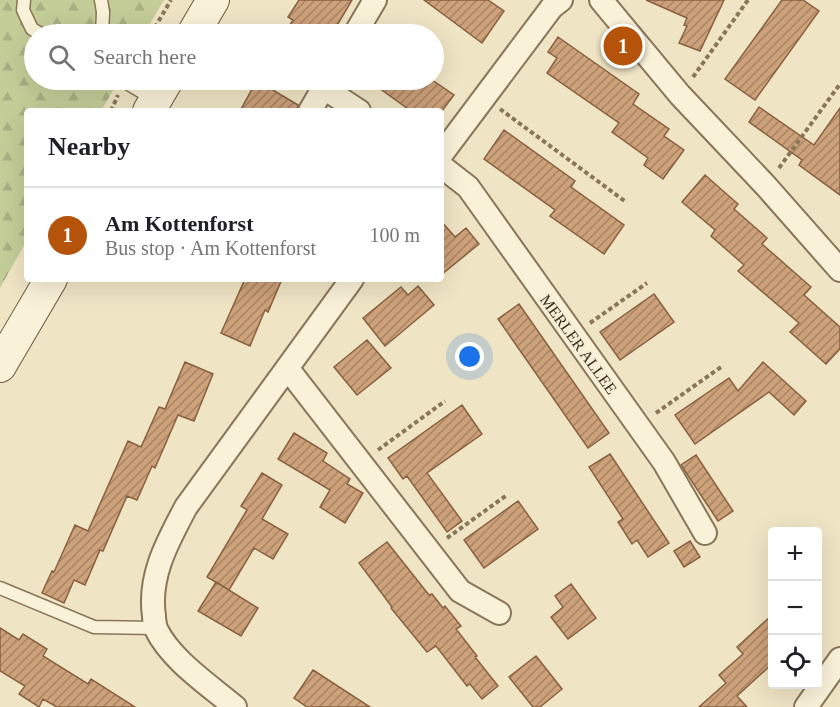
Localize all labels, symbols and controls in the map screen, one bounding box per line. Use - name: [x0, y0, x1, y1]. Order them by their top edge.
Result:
- search box: [24, 24, 444, 90]
- pin: 1: [604, 24, 642, 68]
- icon: search: [45, 41, 78, 74]
- text: Search here: [93, 44, 196, 69]
- text: Nearby: [48, 132, 130, 161]
- text: Am Kottenforst: [105, 211, 253, 236]
- text: 1: [63, 224, 73, 246]
- text: 100 m: [369, 224, 420, 246]
- text: Bus stop · Am Kottenforst: [105, 237, 316, 259]
- street label: MERLER ALLEE: [537, 291, 620, 397]
- your location: [455, 342, 484, 371]
- map controls: [768, 527, 822, 689]
- button: +: [768, 527, 822, 581]
- button: −: [768, 581, 822, 635]
- button: locate: [768, 635, 822, 689]

